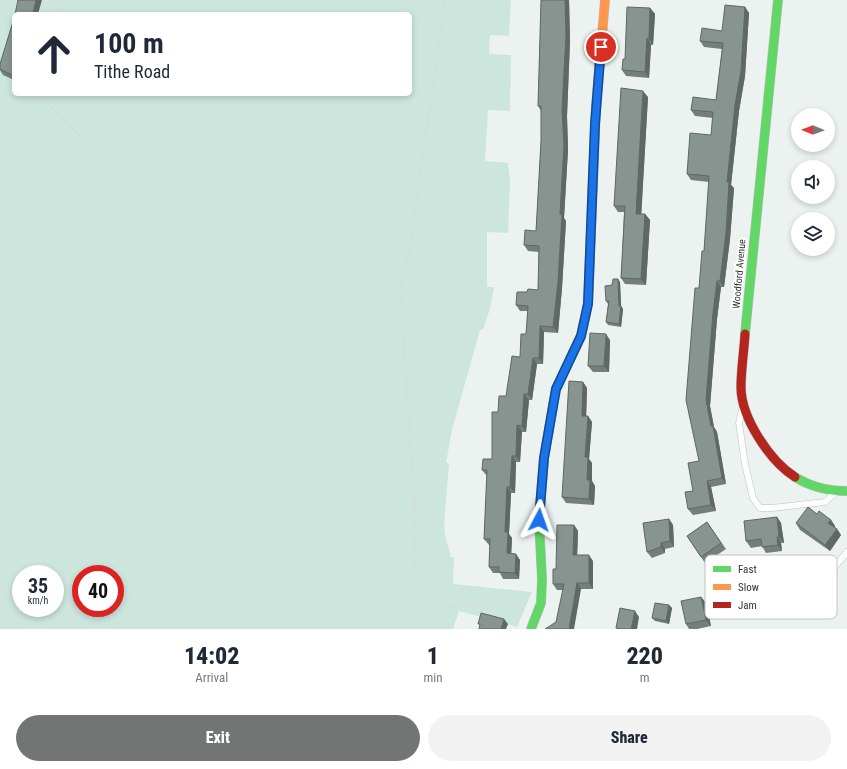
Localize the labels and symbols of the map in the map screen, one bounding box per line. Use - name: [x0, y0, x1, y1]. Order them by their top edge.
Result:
- pin: [584, 30, 618, 64]
- north arrow: [791, 108, 835, 152]
- street label: Woodford Avenue: [730, 239, 748, 309]
- position arrow: [518, 499, 560, 541]
- legend: [705, 555, 837, 619]
- text: Fast: [738, 563, 757, 576]
- speed limit sign: 40: [72, 565, 124, 617]
- text: Slow: [738, 581, 759, 594]
- text: Jam: [738, 599, 757, 612]

